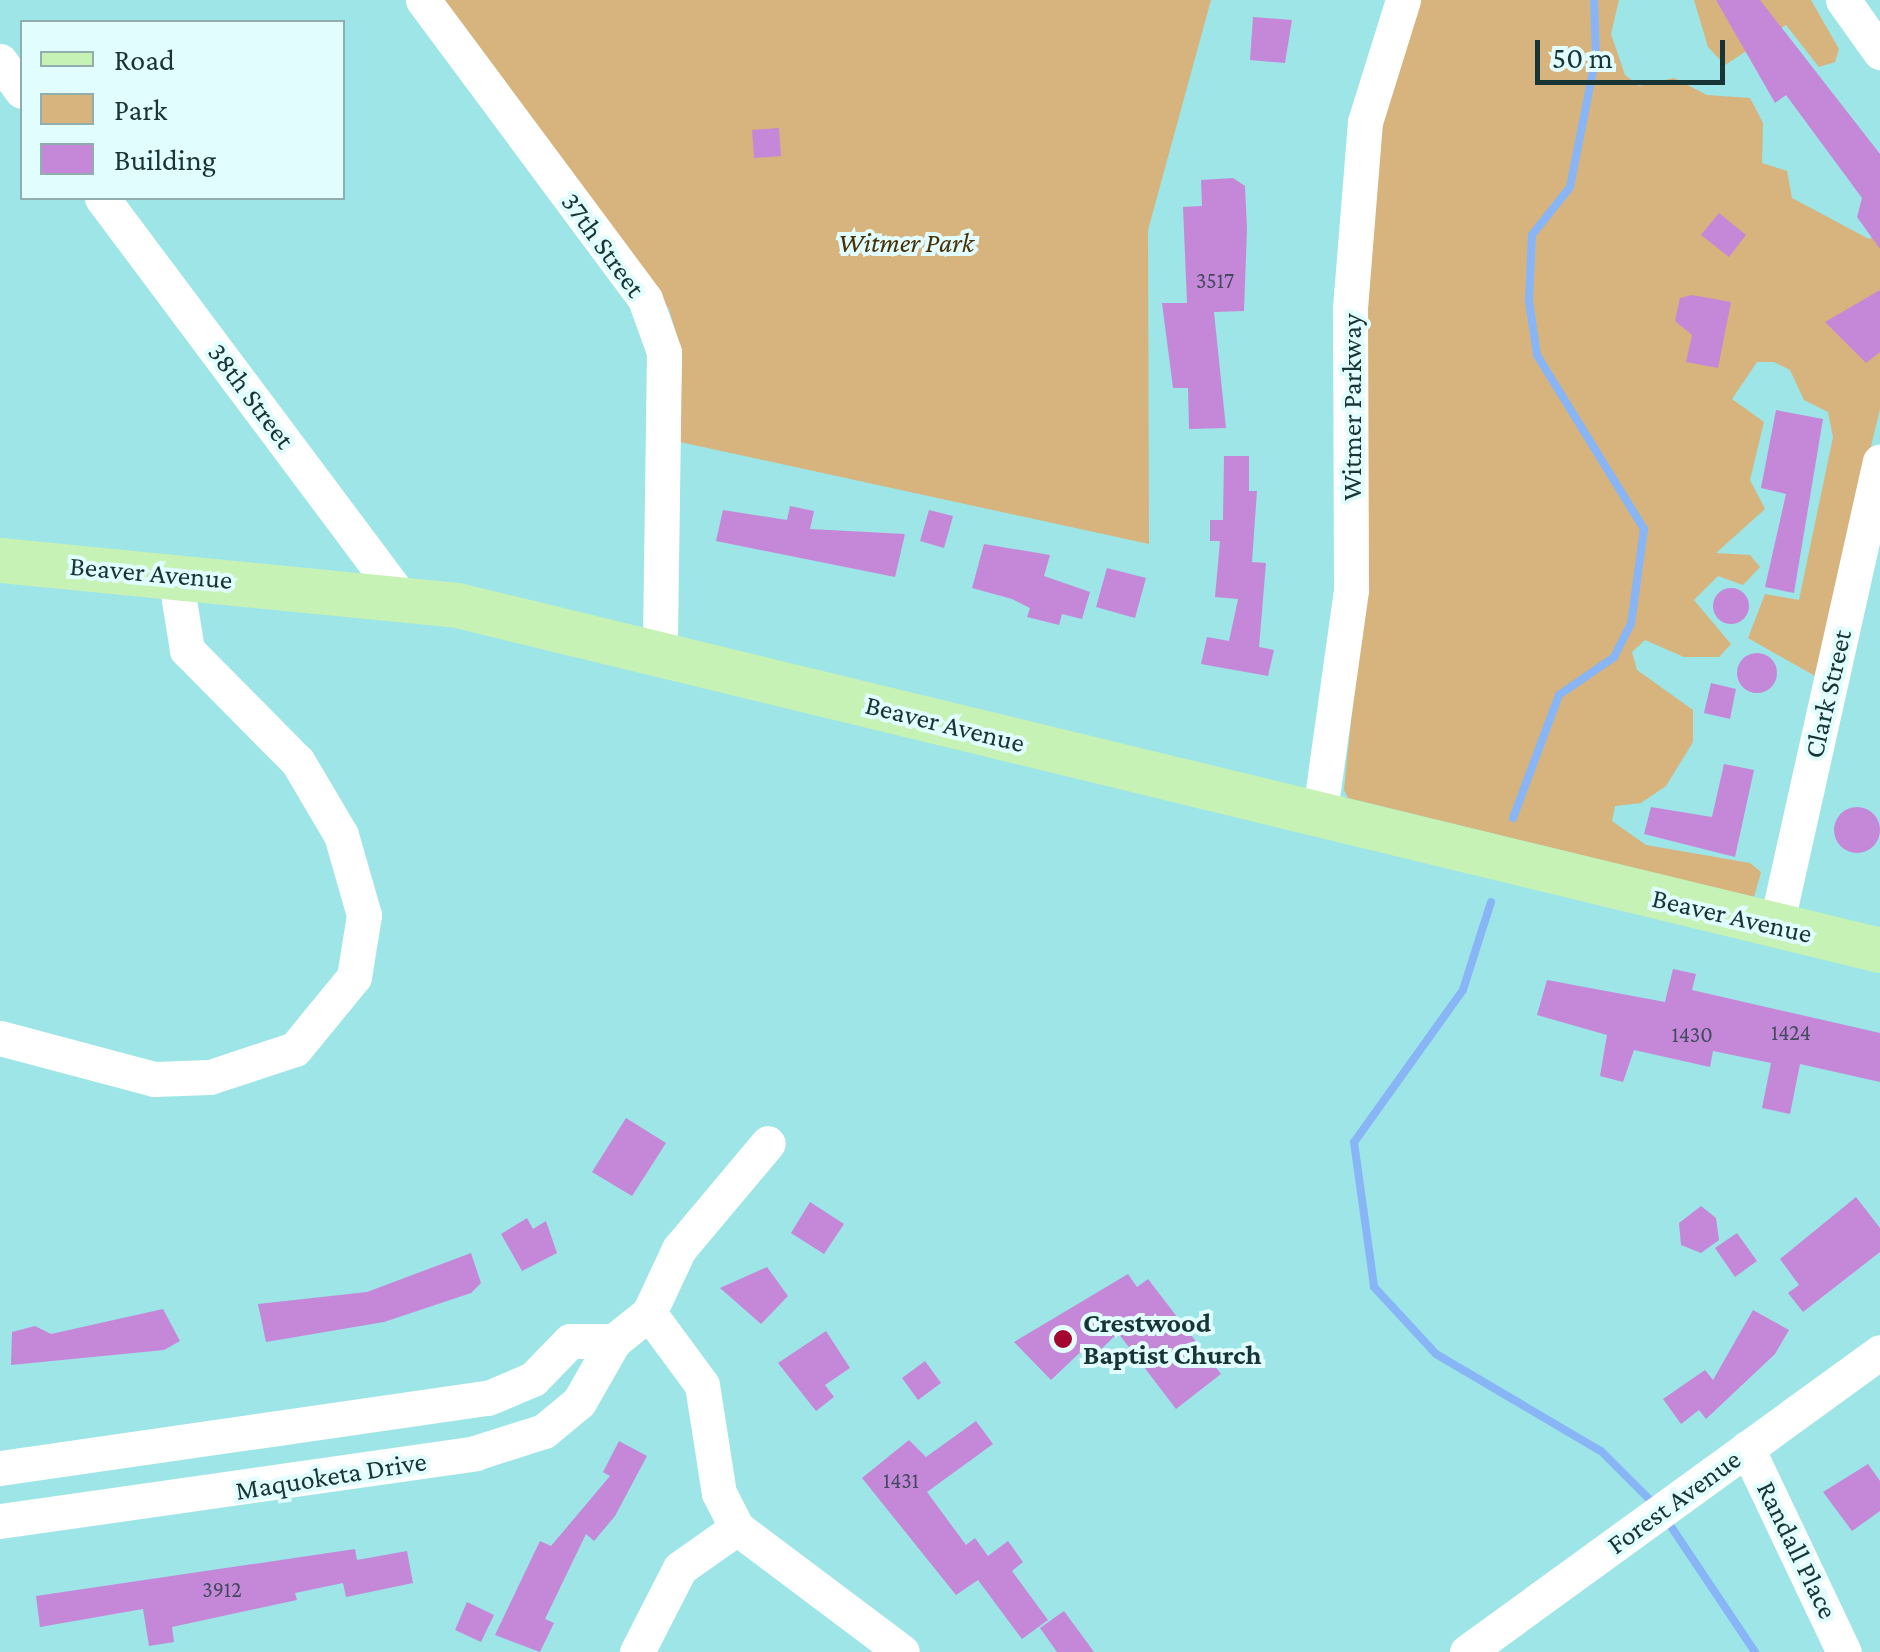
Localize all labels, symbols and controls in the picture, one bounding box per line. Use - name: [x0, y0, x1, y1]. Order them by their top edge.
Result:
- legend: [20, 20, 345, 200]
- scale bar: [1540, 20, 1730, 82]
- text: 50 m: [1552, 41, 1613, 74]
- text: Road: [114, 43, 175, 76]
- text: Park: [114, 93, 167, 126]
- text: Building: [114, 143, 216, 176]
- street label: 37th Street: [554, 186, 652, 304]
- park label: Witmer Park: [838, 226, 974, 260]
- house number: 3517: [1196, 268, 1234, 294]
- street label: Witmer Parkway: [1335, 313, 1369, 501]
- street label: 38th Street: [200, 337, 302, 455]
- street label: Beaver Avenue: [68, 549, 234, 597]
- street label: Clark Street: [1797, 626, 1859, 762]
- street label: Beaver Avenue: [862, 688, 1028, 760]
- street label: Beaver Avenue: [1649, 881, 1815, 951]
- house number: 1424: [1771, 1020, 1811, 1046]
- house number: 1430: [1671, 1022, 1713, 1048]
- place label: Crestwood Baptist Church: [1083, 1306, 1262, 1372]
- marker: Crestwood Baptist Church: [1052, 1328, 1074, 1350]
- street label: Forest Avenue: [1601, 1442, 1747, 1562]
- street label: Maquoketa Drive: [233, 1444, 429, 1508]
- house number: 1431: [883, 1468, 919, 1494]
- street label: Randall Place: [1749, 1476, 1845, 1624]
- house number: 3912: [202, 1577, 242, 1603]

